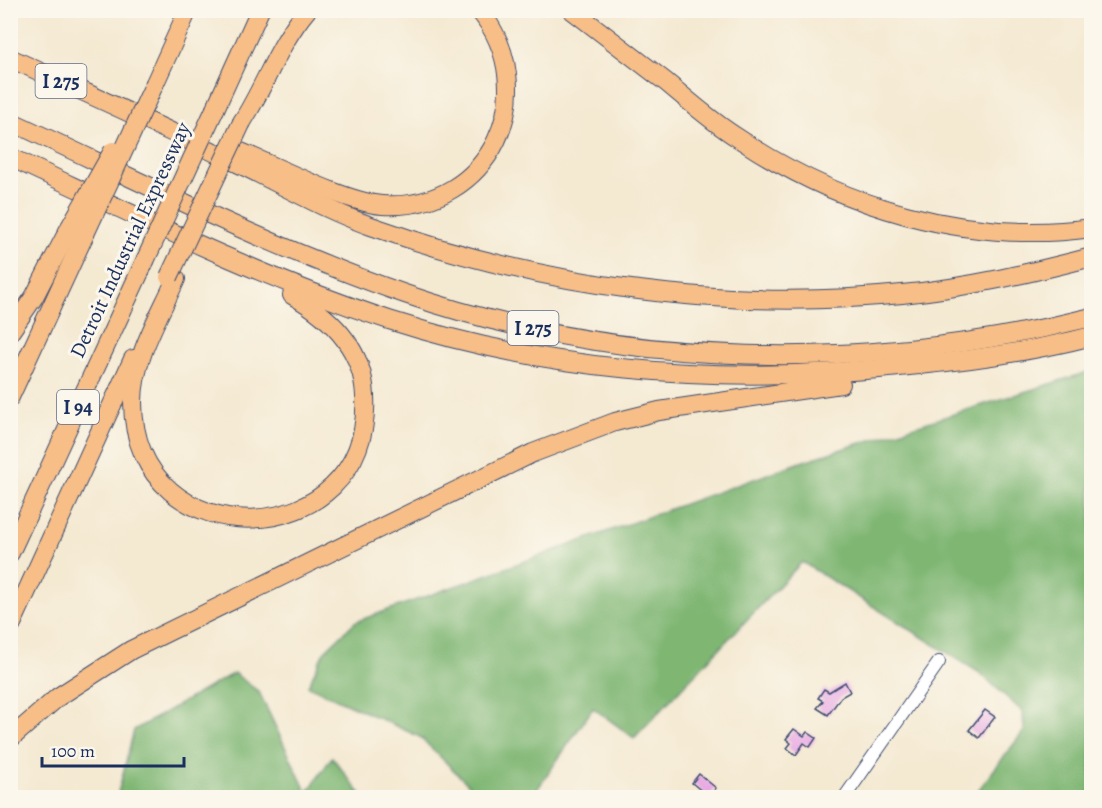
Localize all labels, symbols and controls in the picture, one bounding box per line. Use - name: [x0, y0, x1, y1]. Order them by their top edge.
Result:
- road number: I 275: [36, 64, 86, 98]
- street label: Detroit Industrial Expressway: [63, 117, 197, 362]
- road number: I 275: [508, 311, 558, 345]
- road number: I 94: [57, 390, 99, 424]
- scale bar: [42, 730, 184, 768]
- text: 100 m: [51, 739, 95, 763]

